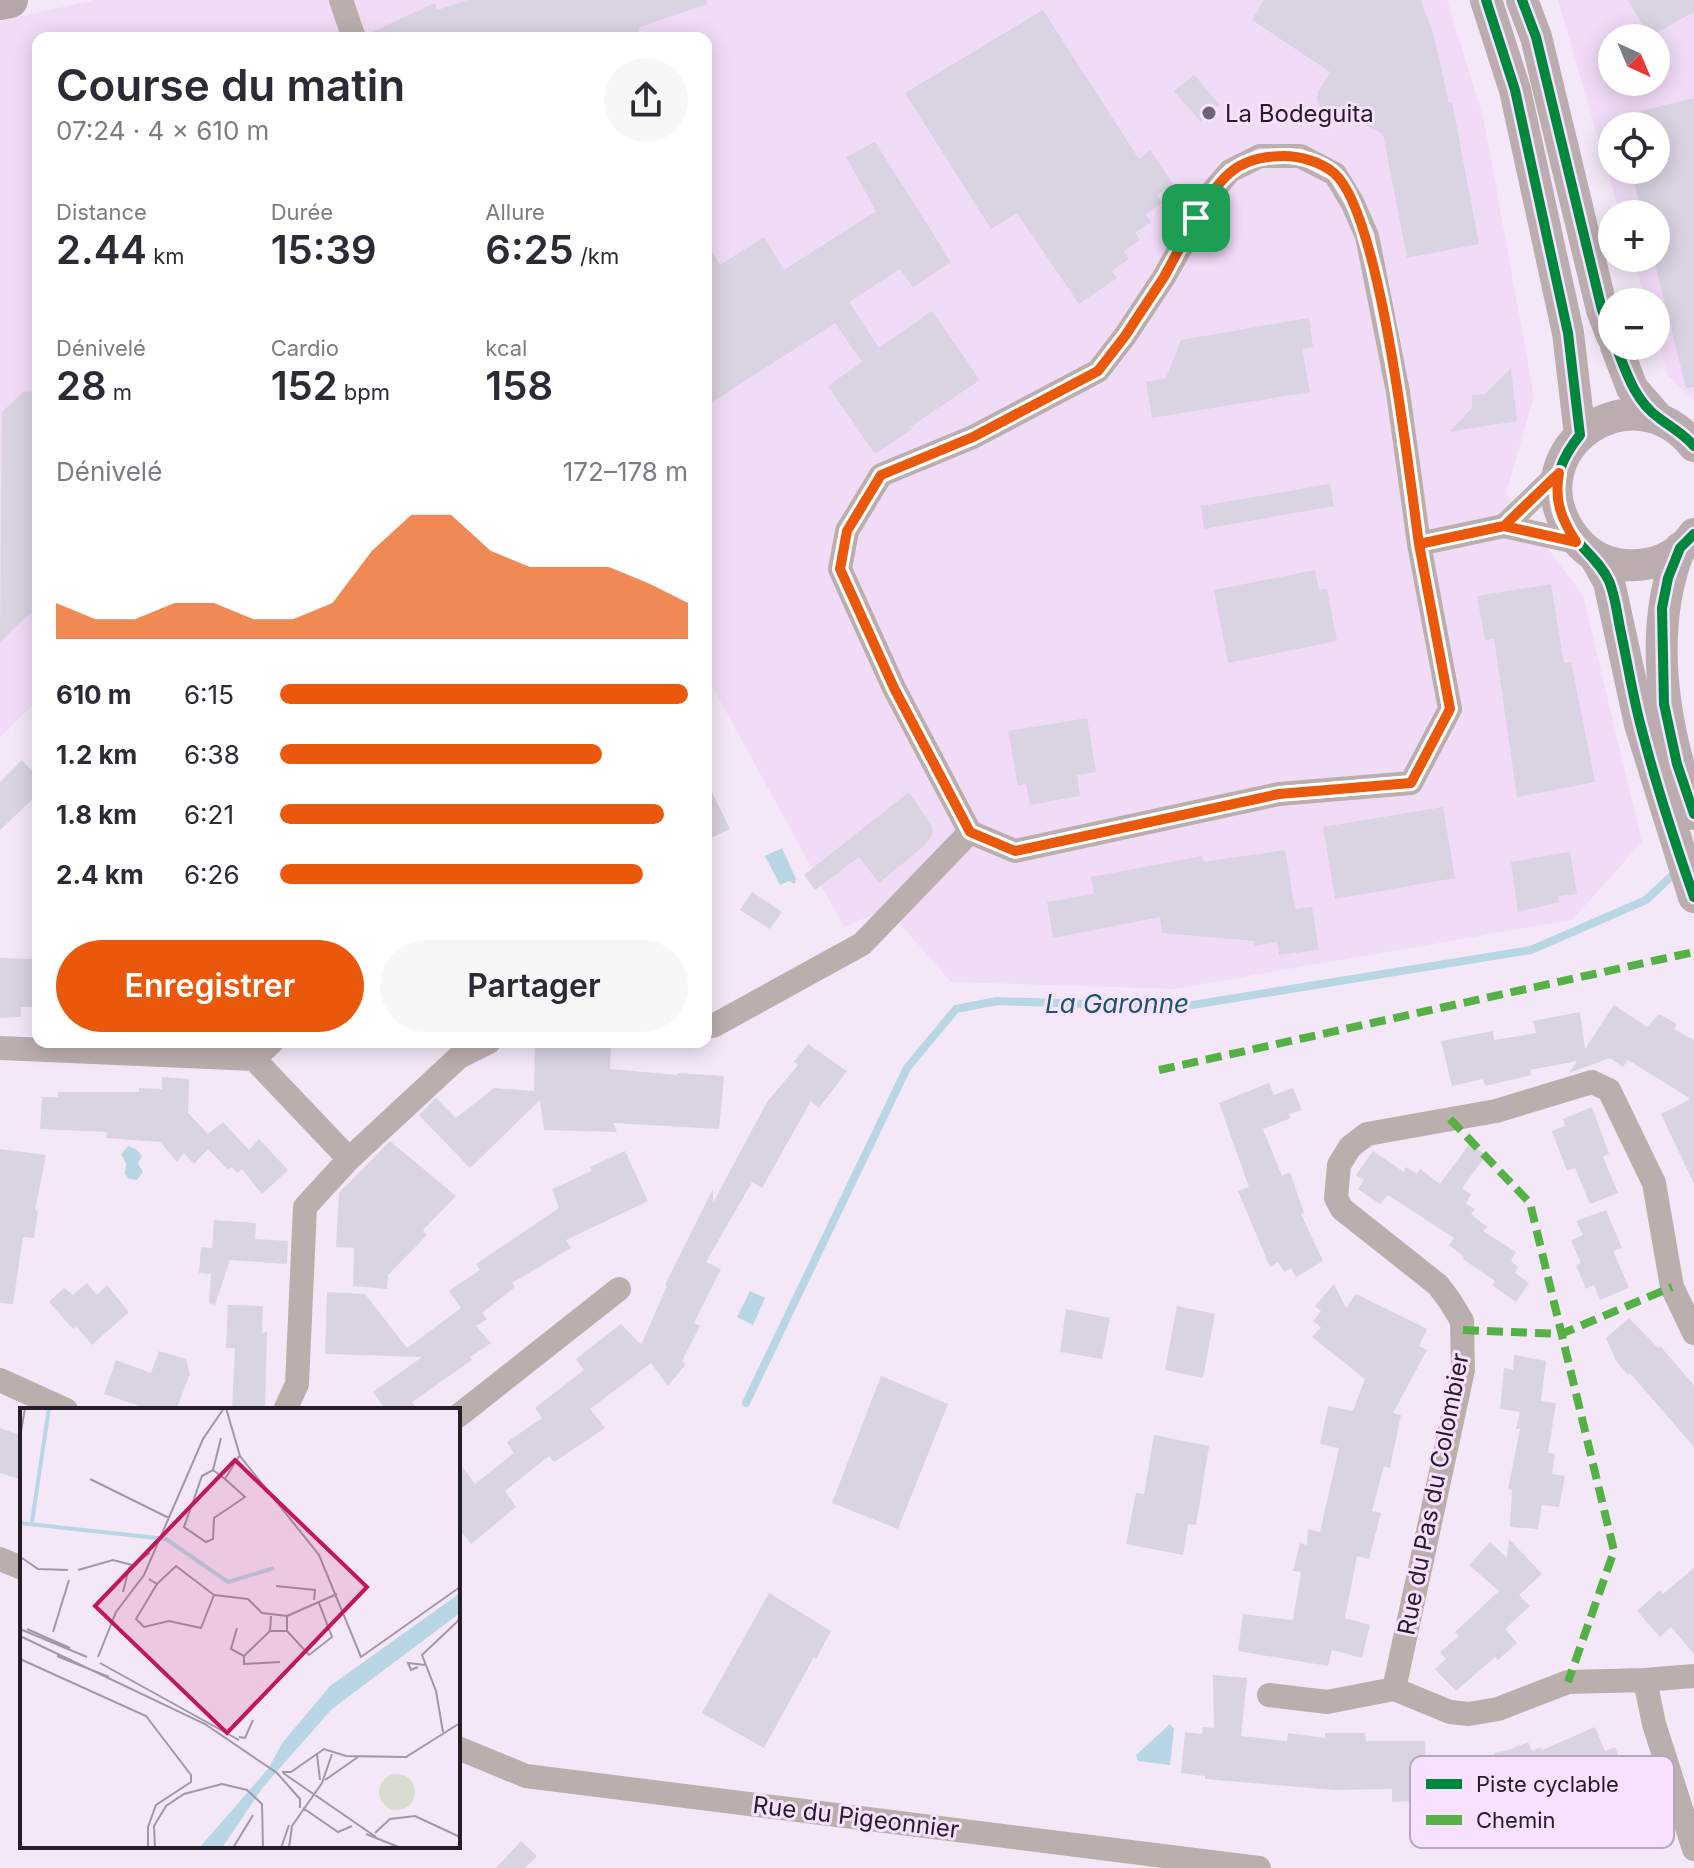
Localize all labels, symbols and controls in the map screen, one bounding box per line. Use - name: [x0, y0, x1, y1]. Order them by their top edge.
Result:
- north arrow: [1598, 24, 1670, 96]
- map controls: [1598, 24, 1670, 360]
- text: Course du matin: [56, 58, 405, 112]
- button: share: [604, 58, 688, 142]
- place label: La Bodeguita: [1225, 99, 1374, 128]
- marker: La Bodeguita: [1200, 104, 1218, 122]
- button: locate: [1598, 112, 1670, 184]
- text: 07:24 · 4 × 610 m: [56, 115, 269, 146]
- pin: [1162, 184, 1230, 252]
- icon: arrive: [1174, 196, 1218, 240]
- text: Distance: [56, 199, 147, 225]
- text: Durée: [271, 199, 333, 225]
- text: Allure: [485, 199, 545, 225]
- button: +: [1598, 200, 1670, 272]
- text: 2.44: [56, 225, 147, 274]
- text: 15:39: [271, 225, 377, 274]
- text: 6:25: [485, 225, 574, 274]
- text: km: [147, 243, 185, 269]
- text: /km: [574, 243, 619, 269]
- button: −: [1598, 288, 1670, 360]
- text: Dénivelé: [56, 335, 146, 361]
- text: Cardio: [271, 335, 339, 361]
- text: kcal: [485, 335, 527, 361]
- text: 28: [56, 361, 107, 410]
- text: 152: [271, 361, 338, 410]
- text: 158: [485, 361, 553, 410]
- text: m: [107, 379, 132, 405]
- text: bpm: [338, 379, 390, 405]
- text: Dénivelé: [56, 456, 162, 487]
- text: 172–178 m: [563, 456, 688, 487]
- text: 610 m: [56, 679, 132, 710]
- text: 6:15: [184, 679, 234, 710]
- text: 1.2 km: [56, 739, 137, 770]
- text: 6:38: [184, 739, 240, 770]
- text: 1.8 km: [56, 799, 137, 830]
- text: 6:21: [184, 799, 234, 830]
- text: 2.4 km: [56, 859, 144, 890]
- text: 6:26: [184, 859, 240, 890]
- button: Enregistrer: [56, 940, 364, 1032]
- button: Partager: [380, 940, 688, 1032]
- water label: La Garonne: [1045, 988, 1189, 1019]
- street label: Rue du Pas du Colombier: [1391, 1351, 1475, 1637]
- inset map: [20, 1408, 460, 1848]
- legend: [1410, 1756, 1674, 1848]
- text: Piste cyclable: [1476, 1771, 1619, 1797]
- street label: Rue du Pigeonnier: [751, 1790, 961, 1844]
- text: Chemin: [1476, 1807, 1556, 1833]

